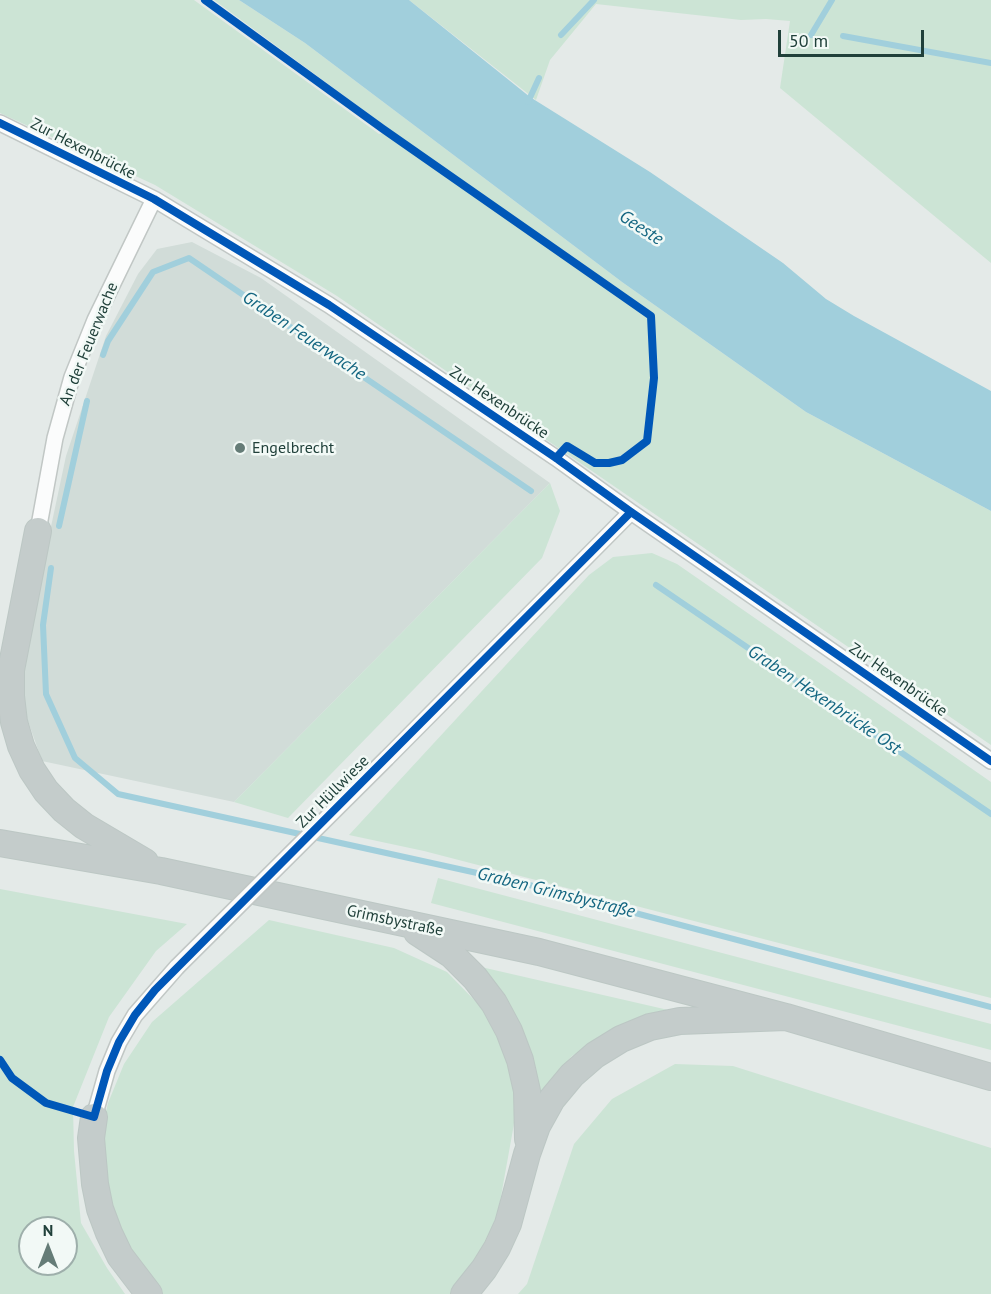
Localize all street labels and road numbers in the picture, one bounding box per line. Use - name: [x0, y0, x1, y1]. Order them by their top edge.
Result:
- street label: Zur Hexenbrücke: [27, 114, 139, 184]
- street label: An der Feuerwache: [56, 280, 122, 408]
- street label: Zur Hexenbrücke: [446, 363, 552, 443]
- street label: Zur Hexenbrücke: [845, 639, 951, 721]
- street label: Zur Hüllwiese: [293, 752, 373, 832]
- street label: Grimsbystraße: [345, 901, 445, 941]

